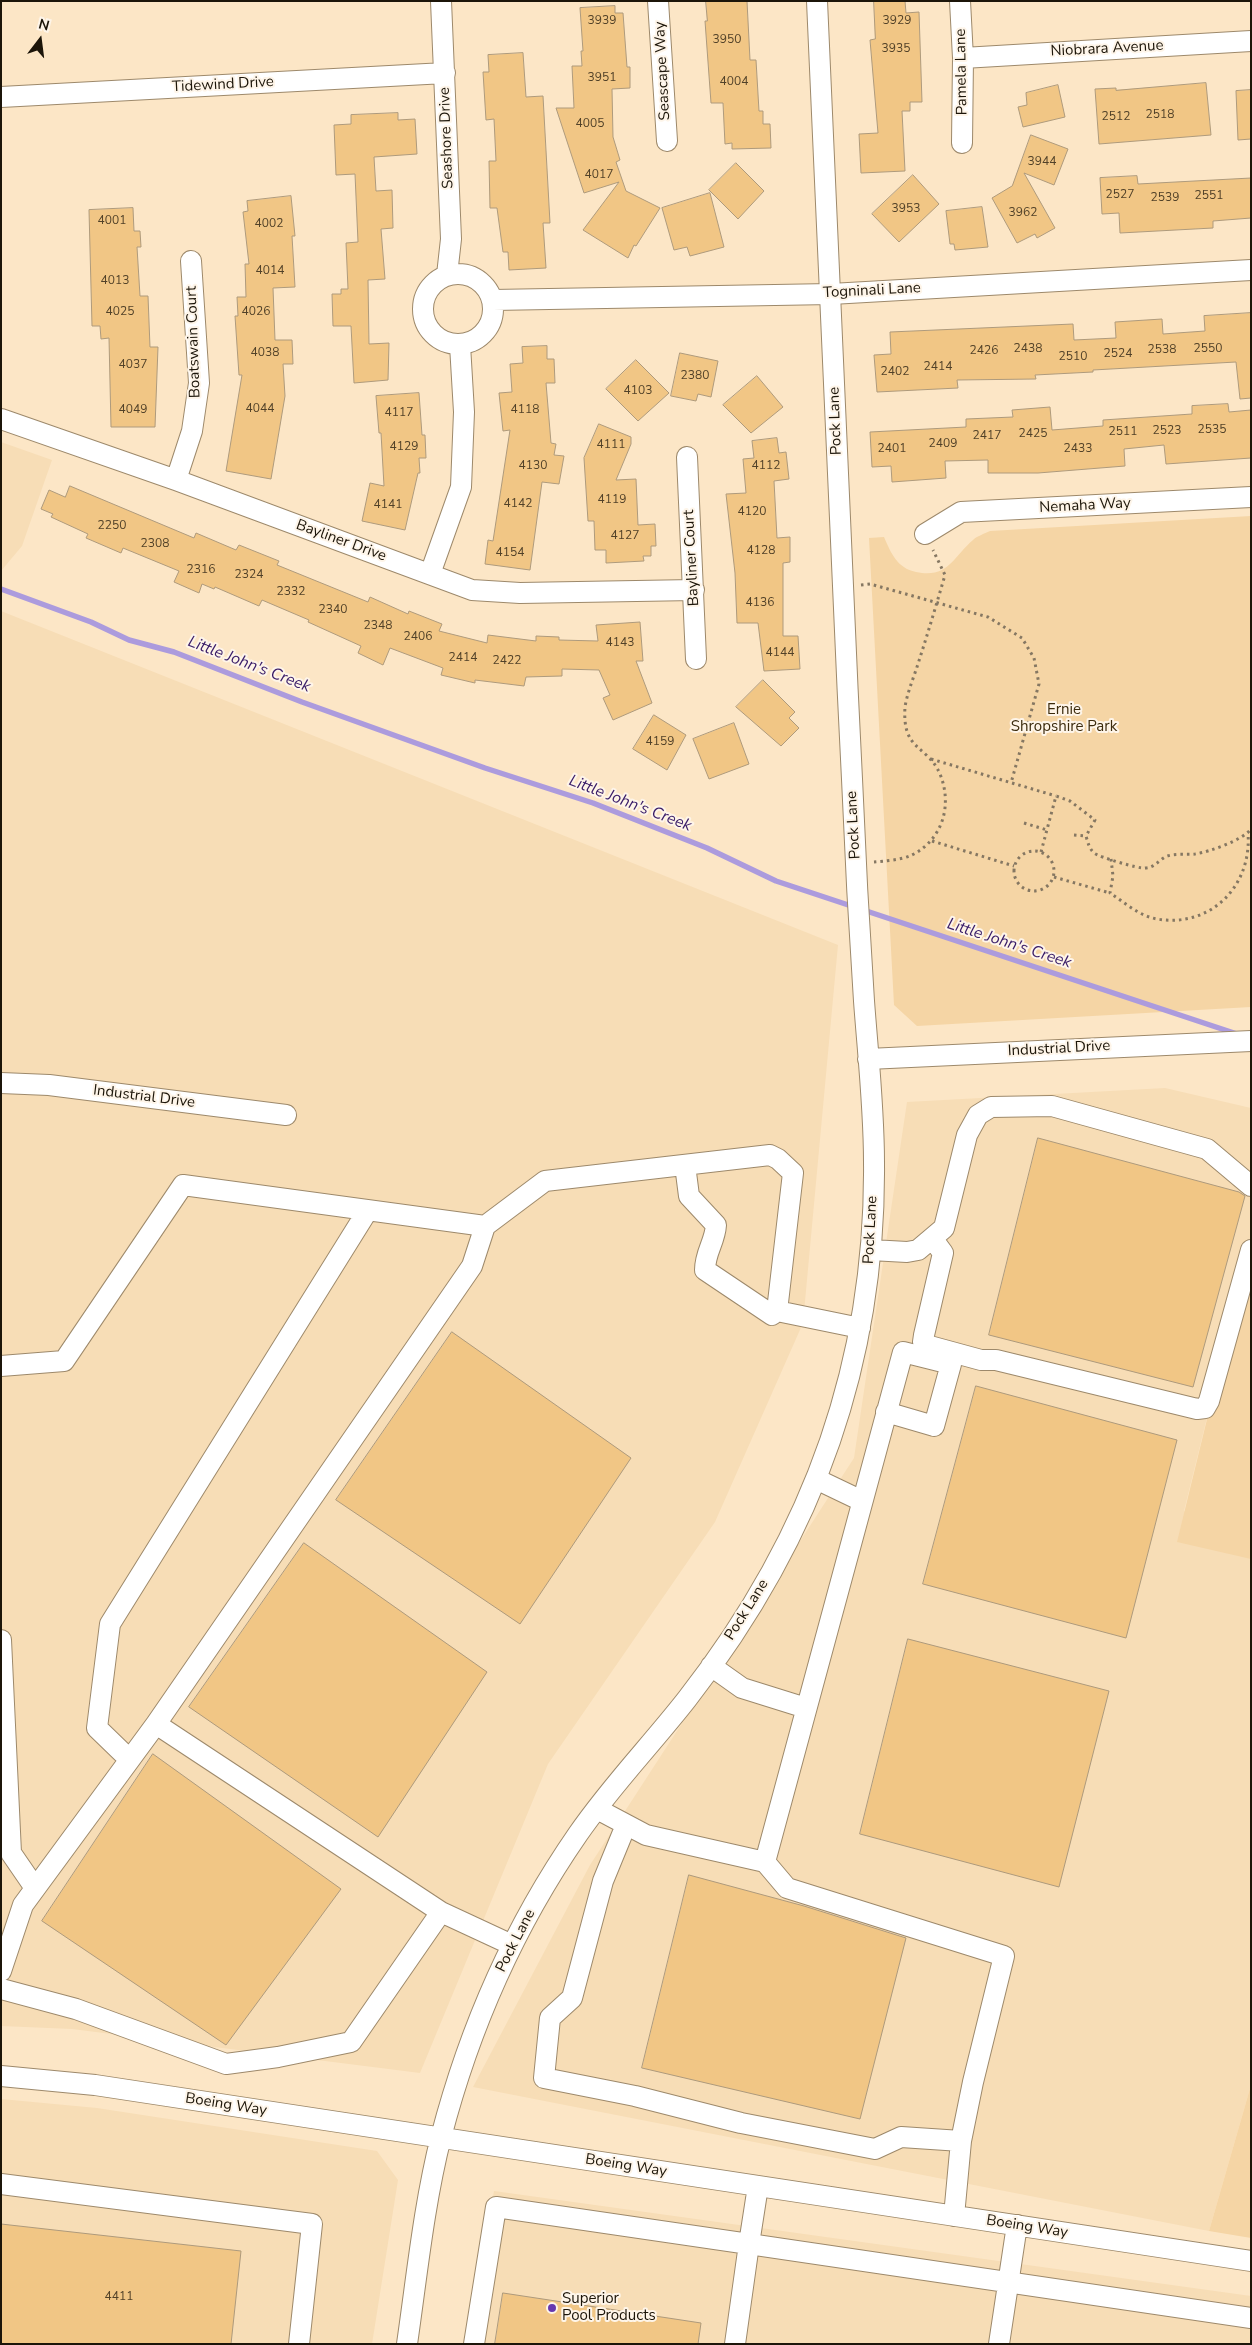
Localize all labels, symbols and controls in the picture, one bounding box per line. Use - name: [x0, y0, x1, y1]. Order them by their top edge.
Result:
- text: N: [36, 14, 52, 36]
- house number: 3939: [588, 14, 616, 28]
- house number: 3929: [883, 14, 911, 28]
- north arrow: [15, 15, 65, 65]
- street label: Seascape Way: [651, 21, 675, 121]
- street label: Pamela Lane: [952, 28, 972, 116]
- house number: 3950: [713, 33, 741, 47]
- street label: Niobrara Avenue: [1050, 37, 1164, 61]
- house number: 3935: [882, 42, 910, 56]
- house number: 3951: [588, 71, 616, 85]
- street label: Tidewind Drive: [172, 73, 274, 97]
- house number: 4004: [720, 75, 748, 89]
- street label: Seashore Drive: [436, 87, 458, 189]
- house number: 2518: [1146, 108, 1174, 122]
- house number: 2512: [1102, 110, 1130, 124]
- house number: 4005: [576, 117, 604, 131]
- house number: 3944: [1028, 155, 1056, 169]
- house number: 4017: [585, 168, 613, 182]
- house number: 2527: [1106, 188, 1134, 202]
- house number: 2551: [1195, 189, 1223, 203]
- house number: 2539: [1151, 191, 1179, 205]
- house number: 3953: [892, 202, 920, 216]
- house number: 3962: [1009, 206, 1037, 220]
- house number: 4001: [98, 214, 126, 228]
- house number: 4002: [255, 217, 283, 231]
- house number: 4014: [256, 264, 284, 278]
- house number: 4013: [101, 274, 129, 288]
- street label: Togninali Lane: [823, 279, 921, 303]
- street label: Boatswain Court: [183, 286, 205, 398]
- house number: 4025: [106, 305, 134, 319]
- house number: 4026: [242, 305, 270, 319]
- house number: 2438: [1014, 342, 1042, 356]
- house number: 2550: [1194, 342, 1222, 356]
- house number: 2538: [1148, 343, 1176, 357]
- house number: 2426: [970, 344, 998, 358]
- house number: 4038: [251, 346, 279, 360]
- house number: 2524: [1104, 347, 1132, 361]
- house number: 2510: [1059, 350, 1087, 364]
- house number: 4037: [119, 358, 147, 372]
- house number: 2414: [924, 360, 952, 374]
- house number: 2402: [881, 365, 909, 379]
- house number: 2380: [681, 369, 709, 383]
- house number: 4103: [624, 384, 652, 398]
- street label: Pock Lane: [826, 387, 846, 455]
- house number: 4044: [246, 402, 274, 416]
- house number: 4049: [119, 403, 147, 417]
- house number: 4118: [511, 403, 539, 417]
- house number: 4117: [385, 406, 413, 420]
- house number: 2535: [1198, 423, 1226, 437]
- house number: 2523: [1153, 424, 1181, 438]
- house number: 2511: [1109, 425, 1137, 439]
- house number: 2425: [1019, 427, 1047, 441]
- house number: 2417: [973, 429, 1001, 443]
- house number: 2409: [929, 437, 957, 451]
- house number: 4111: [597, 438, 625, 452]
- house number: 4129: [390, 440, 418, 454]
- house number: 2401: [878, 442, 906, 456]
- house number: 2433: [1064, 442, 1092, 456]
- house number: 4130: [519, 459, 547, 473]
- house number: 4112: [752, 459, 780, 473]
- house number: 4119: [598, 493, 626, 507]
- street label: Nemaha Way: [1039, 495, 1131, 517]
- house number: 4142: [504, 497, 532, 511]
- house number: 4141: [374, 498, 402, 512]
- house number: 4120: [738, 505, 766, 519]
- street label: Bayliner Court: [680, 509, 704, 607]
- street label: Bayliner Drive: [293, 516, 389, 566]
- house number: 2250: [98, 519, 126, 533]
- house number: 4127: [611, 529, 639, 543]
- house number: 2308: [141, 537, 169, 551]
- house number: 4128: [747, 544, 775, 558]
- house number: 4154: [496, 546, 524, 560]
- house number: 2316: [187, 563, 215, 577]
- house number: 2324: [235, 568, 263, 582]
- house number: 2332: [277, 585, 305, 599]
- house number: 4136: [746, 596, 774, 610]
- house number: 2340: [319, 603, 347, 617]
- house number: 2348: [364, 619, 392, 633]
- house number: 2406: [404, 630, 432, 644]
- water label: Little John's Creek: [185, 633, 313, 697]
- house number: 4143: [606, 636, 634, 650]
- house number: 4144: [766, 646, 794, 660]
- house number: 2414: [449, 651, 477, 665]
- house number: 2422: [493, 654, 521, 668]
- park label: Ernie Shropshire Park: [1011, 701, 1117, 736]
- house number: 4159: [646, 735, 674, 749]
- water label: Little John's Creek: [566, 772, 694, 836]
- street label: Pock Lane: [843, 790, 865, 860]
- water label: Little John's Creek: [944, 915, 1074, 973]
- street label: Industrial Drive: [1007, 1037, 1111, 1061]
- street label: Industrial Drive: [92, 1082, 196, 1112]
- street label: Pock Lane: [860, 1195, 882, 1265]
- street label: Pock Lane: [721, 1576, 773, 1644]
- street label: Pock Lane: [492, 1906, 540, 1976]
- street label: Boeing Way: [184, 2090, 268, 2120]
- street label: Boeing Way: [584, 2151, 668, 2181]
- street label: Boeing Way: [985, 2212, 1069, 2242]
- house number: 4411: [105, 2290, 133, 2304]
- place label: Superior Pool Products: [562, 2290, 656, 2325]
- marker: Superior Pool Products: [546, 2302, 558, 2314]

